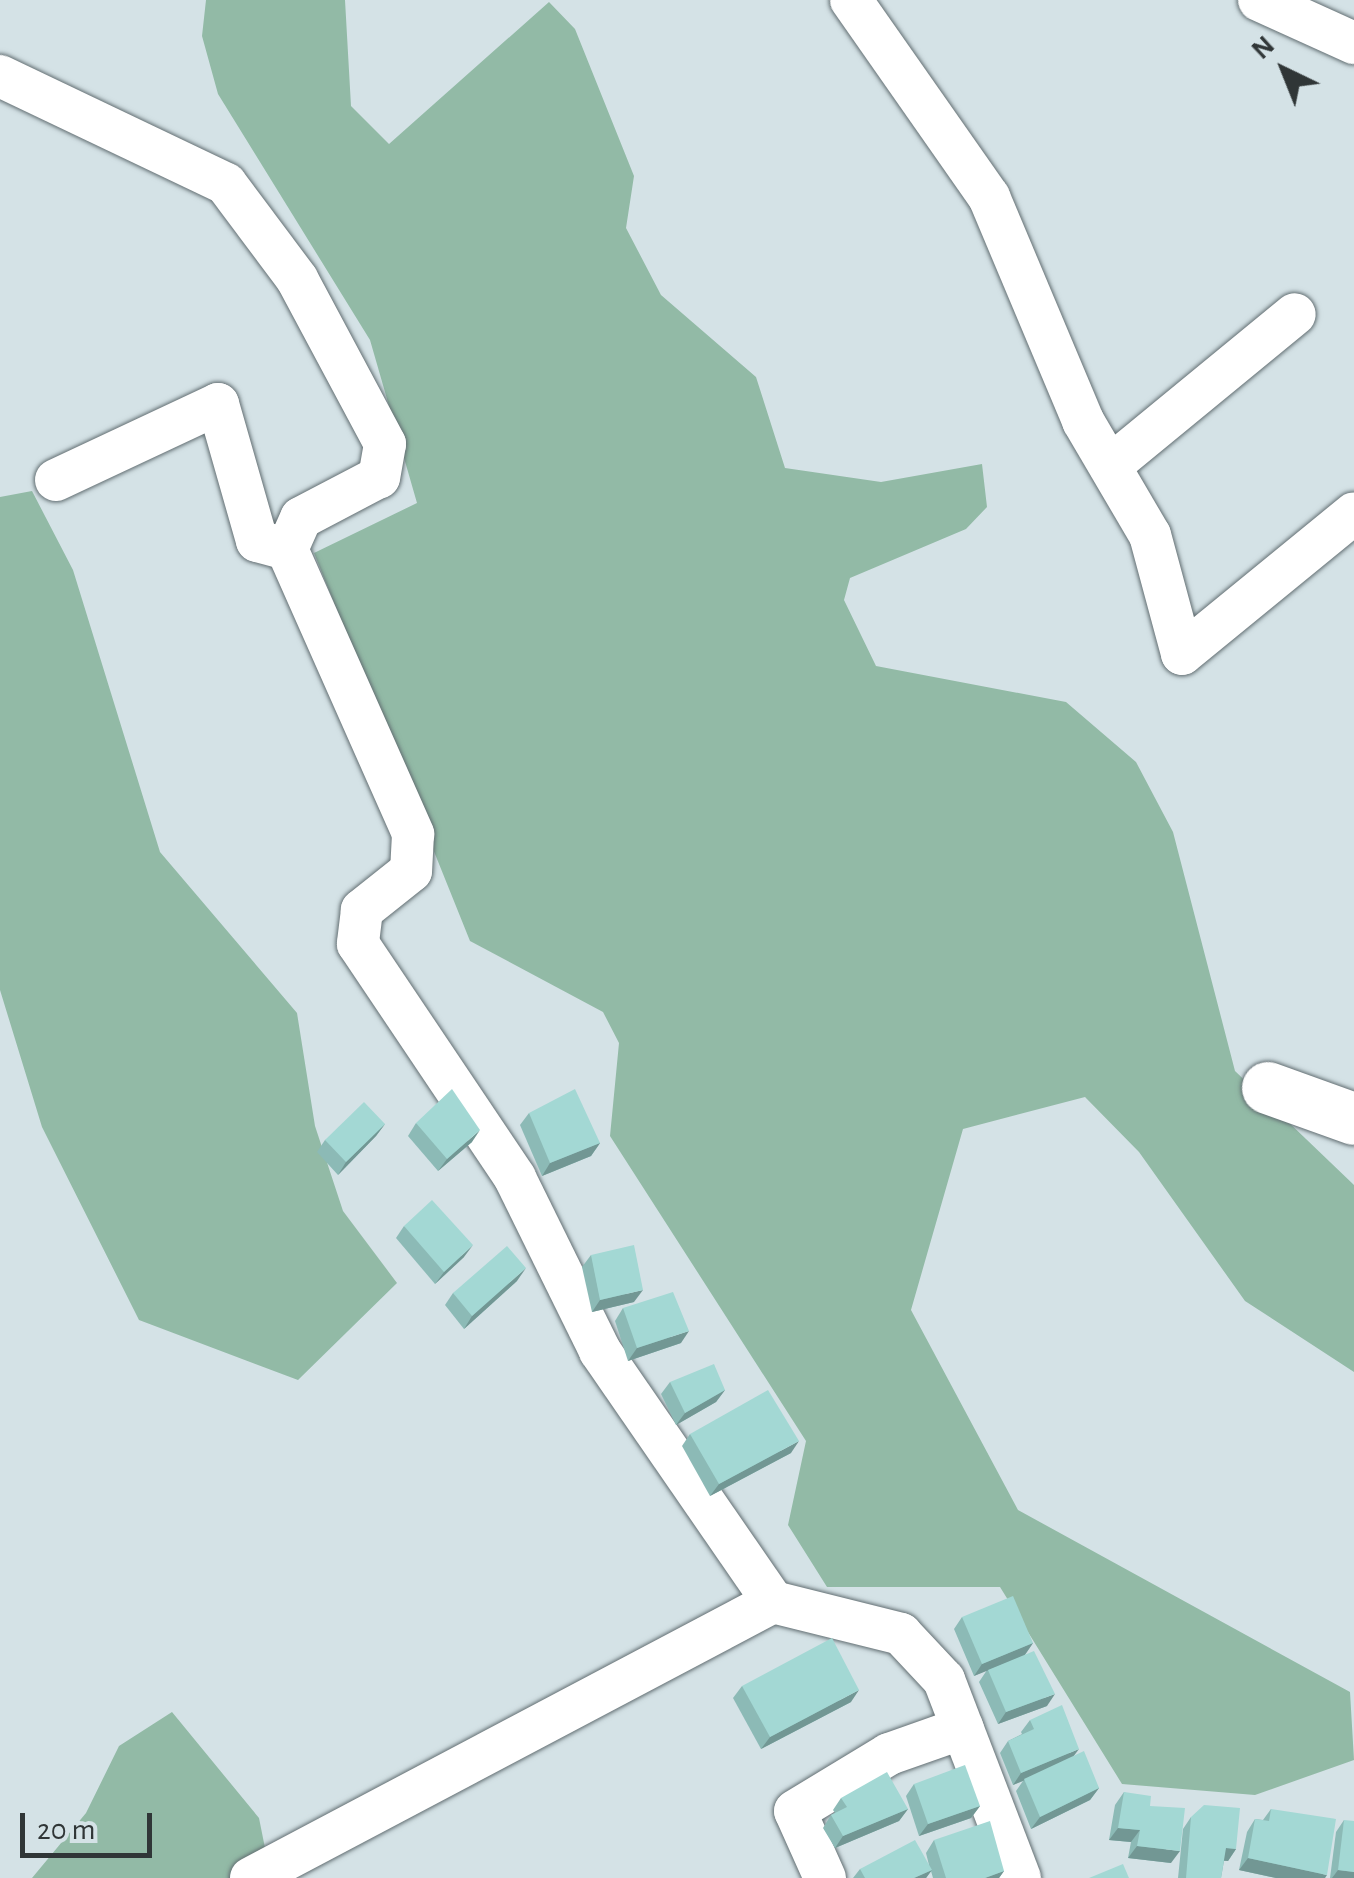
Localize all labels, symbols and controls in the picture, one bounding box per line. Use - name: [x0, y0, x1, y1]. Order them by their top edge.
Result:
- north arrow: [1234, 20, 1334, 120]
- text: N: [1247, 31, 1280, 65]
- scale bar: [25, 1793, 158, 1855]
- text: 20 m: [37, 1815, 95, 1845]

